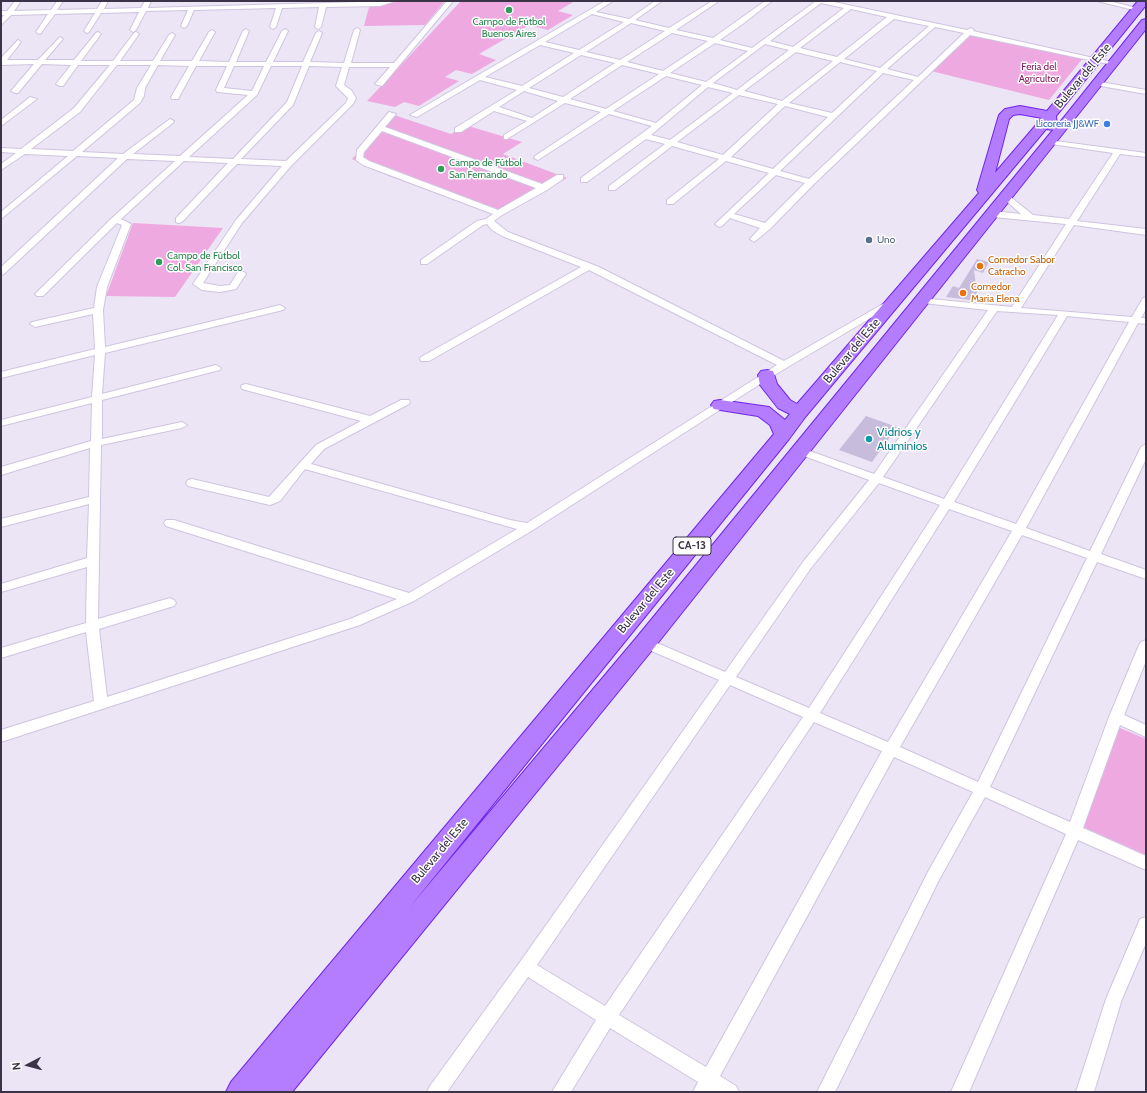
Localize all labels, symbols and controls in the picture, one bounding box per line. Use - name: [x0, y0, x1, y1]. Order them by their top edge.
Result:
- marker: Campo de Fútbol Buenos Aires: [504, 5, 514, 15]
- place label: Campo de Fútbol Buenos Aires: [473, 16, 545, 40]
- street label: Bulevar del Este: [1052, 41, 1114, 111]
- park label: Feria del Agricultor: [1019, 61, 1059, 84]
- place label: Licoreria JJ&WF: [1036, 118, 1099, 130]
- marker: Licoreria JJ&WF: [1102, 119, 1112, 129]
- place label: Campo de Fútbol San Fernando: [449, 157, 522, 180]
- marker: Campo de Fútbol San Fernando: [436, 164, 446, 174]
- place label: Uno: [877, 234, 895, 246]
- marker: Uno: [864, 235, 874, 245]
- place label: Campo de Fútbol Col. San Francisco: [167, 250, 243, 274]
- place label: Comedor Sabor Catracho: [988, 254, 1055, 278]
- marker: Campo de Fútbol Col. San Francisco: [154, 257, 164, 267]
- marker: Comedor Sabor Catracho: [975, 261, 985, 271]
- place label: Comedor Maria Elena: [971, 281, 1020, 304]
- marker: Comedor Maria Elena: [958, 288, 968, 298]
- street label: Bulevar del Este: [821, 316, 883, 386]
- place label: Vidrios y Aluminios: [877, 425, 927, 453]
- marker: Vidrios y Aluminios: [864, 434, 874, 444]
- road number: CA-13: [673, 537, 711, 555]
- street label: Bulevar del Este: [615, 566, 677, 636]
- street label: Bulevar del Este: [409, 816, 471, 886]
- north arrow: [8, 1045, 48, 1085]
- text: N: [9, 1062, 23, 1071]

